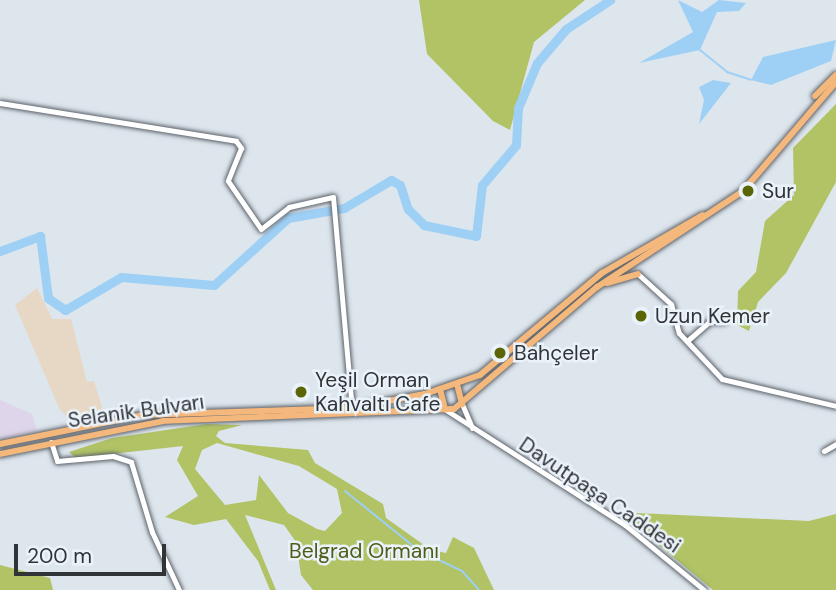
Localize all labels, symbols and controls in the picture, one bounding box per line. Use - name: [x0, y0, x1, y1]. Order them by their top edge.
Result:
- place label: Sur: [762, 178, 794, 204]
- marker: Sur: [740, 183, 756, 199]
- place label: Uzun Kemer: [655, 303, 770, 329]
- marker: Uzun Kemer: [633, 308, 649, 324]
- place label: Bahçeler: [514, 340, 598, 366]
- marker: Bahçeler: [492, 345, 508, 361]
- place label: Yeşil Orman Kahvaltı Cafe: [315, 367, 440, 417]
- marker: Yeşil Orman Kahvaltı Cafe: [293, 384, 309, 400]
- street label: Selanik Bulvarı: [66, 389, 206, 433]
- street label: Davutpaşa Caddesi: [515, 432, 685, 558]
- scale bar: [18, 530, 170, 574]
- park label: Belgrad Ormanı: [289, 538, 439, 564]
- text: 200 m: [27, 542, 92, 570]

